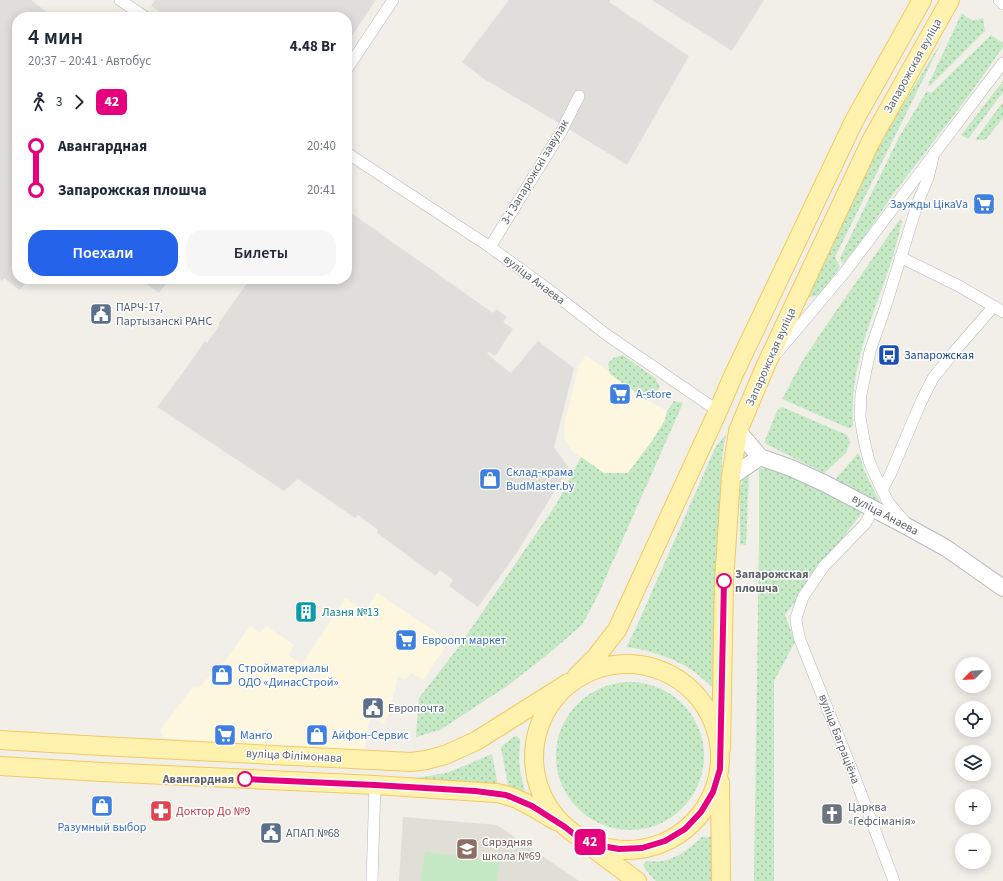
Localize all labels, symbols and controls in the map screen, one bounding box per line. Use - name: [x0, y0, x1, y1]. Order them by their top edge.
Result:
- street label: Запарожская вуліца: [880, 15, 946, 117]
- text: 4 мин: [28, 21, 83, 53]
- text: 4.48 Br: [290, 36, 336, 57]
- text: 20:37 – 20:41 · Автобус: [28, 52, 151, 70]
- icon: walk: [28, 91, 50, 113]
- icon: forward: [68, 91, 90, 113]
- text: 42: [104, 92, 119, 112]
- text: 3: [56, 93, 62, 111]
- street label: 3-і Запарожскі завулак: [497, 116, 573, 228]
- text: Авангардная: [58, 136, 147, 157]
- text: 20:40: [307, 137, 336, 155]
- text: Запарожская плошча: [58, 180, 207, 201]
- text: 20:41: [307, 181, 336, 199]
- supermarket icon: Заужды ЦікаVа: [971, 191, 997, 217]
- place label: Заужды ЦікаVа: [890, 196, 968, 213]
- button: Поехали: [28, 230, 178, 276]
- button: Билеты: [186, 230, 336, 276]
- street label: вуліца Анаева: [500, 251, 568, 309]
- place label: ПАРЧ-17, Партызанскі РАНС: [116, 299, 212, 330]
- public building icon: ПАРЧ-17, Партызанскі РАНС: [88, 301, 114, 327]
- street label: Запарожская вуліца: [742, 305, 800, 409]
- bus stop icon: Запарожская: [876, 342, 902, 368]
- place label: Запарожская: [904, 347, 974, 364]
- supermarket icon: А-store: [607, 381, 633, 407]
- place label: А-store: [636, 386, 671, 403]
- place label: Склад-крама BudMaster.by: [506, 464, 575, 495]
- shop icon: Склад-крама BudMaster.by: [477, 466, 503, 492]
- street label: вуліца Анаева: [849, 490, 921, 540]
- place label: Запарожская плошча: [735, 566, 809, 597]
- marker: Запарожская плошча: [716, 573, 732, 589]
- building icon: Лазня №13: [293, 599, 319, 625]
- place label: Лазня №13: [322, 604, 379, 621]
- supermarket icon: Евроопт маркет: [393, 627, 419, 653]
- place label: Евроопт маркет: [422, 632, 507, 649]
- north arrow: [955, 657, 991, 693]
- map controls: [955, 657, 991, 869]
- place label: Стройматериалы ОДО «ДинасСтрой»: [238, 660, 339, 691]
- shop icon: Стройматериалы ОДО «ДинасСтрой»: [209, 662, 235, 688]
- street label: вуліца Баграціёна: [814, 692, 864, 786]
- public building icon: Европочта: [360, 695, 386, 721]
- place label: Европочта: [388, 700, 444, 717]
- button: locate: [955, 701, 991, 737]
- supermarket icon: Манго: [212, 722, 238, 748]
- shop icon: Айфон-Сервис: [304, 722, 330, 748]
- place label: Манго: [240, 727, 272, 744]
- place label: Айфон-Сервис: [332, 727, 409, 744]
- street label: вуліца Філімонава: [246, 745, 342, 767]
- button: layers: [955, 745, 991, 781]
- place label: Авангардная: [162, 771, 234, 788]
- marker: Авангардная: [237, 771, 253, 787]
- button: +: [955, 789, 991, 825]
- shop icon: Разумный выбор: [89, 793, 115, 819]
- pharmacy icon: Доктор До №9: [148, 798, 174, 824]
- place label: Царква «Гефсіманія»: [848, 799, 916, 830]
- church icon: Царква «Гефсіманія»: [819, 801, 845, 827]
- place label: Доктор До №9: [176, 803, 250, 820]
- place label: Разумный выбор: [58, 819, 147, 836]
- public building icon: АПАП №68: [258, 820, 284, 846]
- place label: АПАП №68: [286, 825, 340, 842]
- line badge: 42: [572, 829, 608, 855]
- text: 42: [583, 832, 597, 852]
- button: −: [955, 833, 991, 869]
- place label: Сярэдняя школа №69: [482, 834, 541, 865]
- school or university icon: Сярэдняя школа №69: [454, 836, 480, 862]

